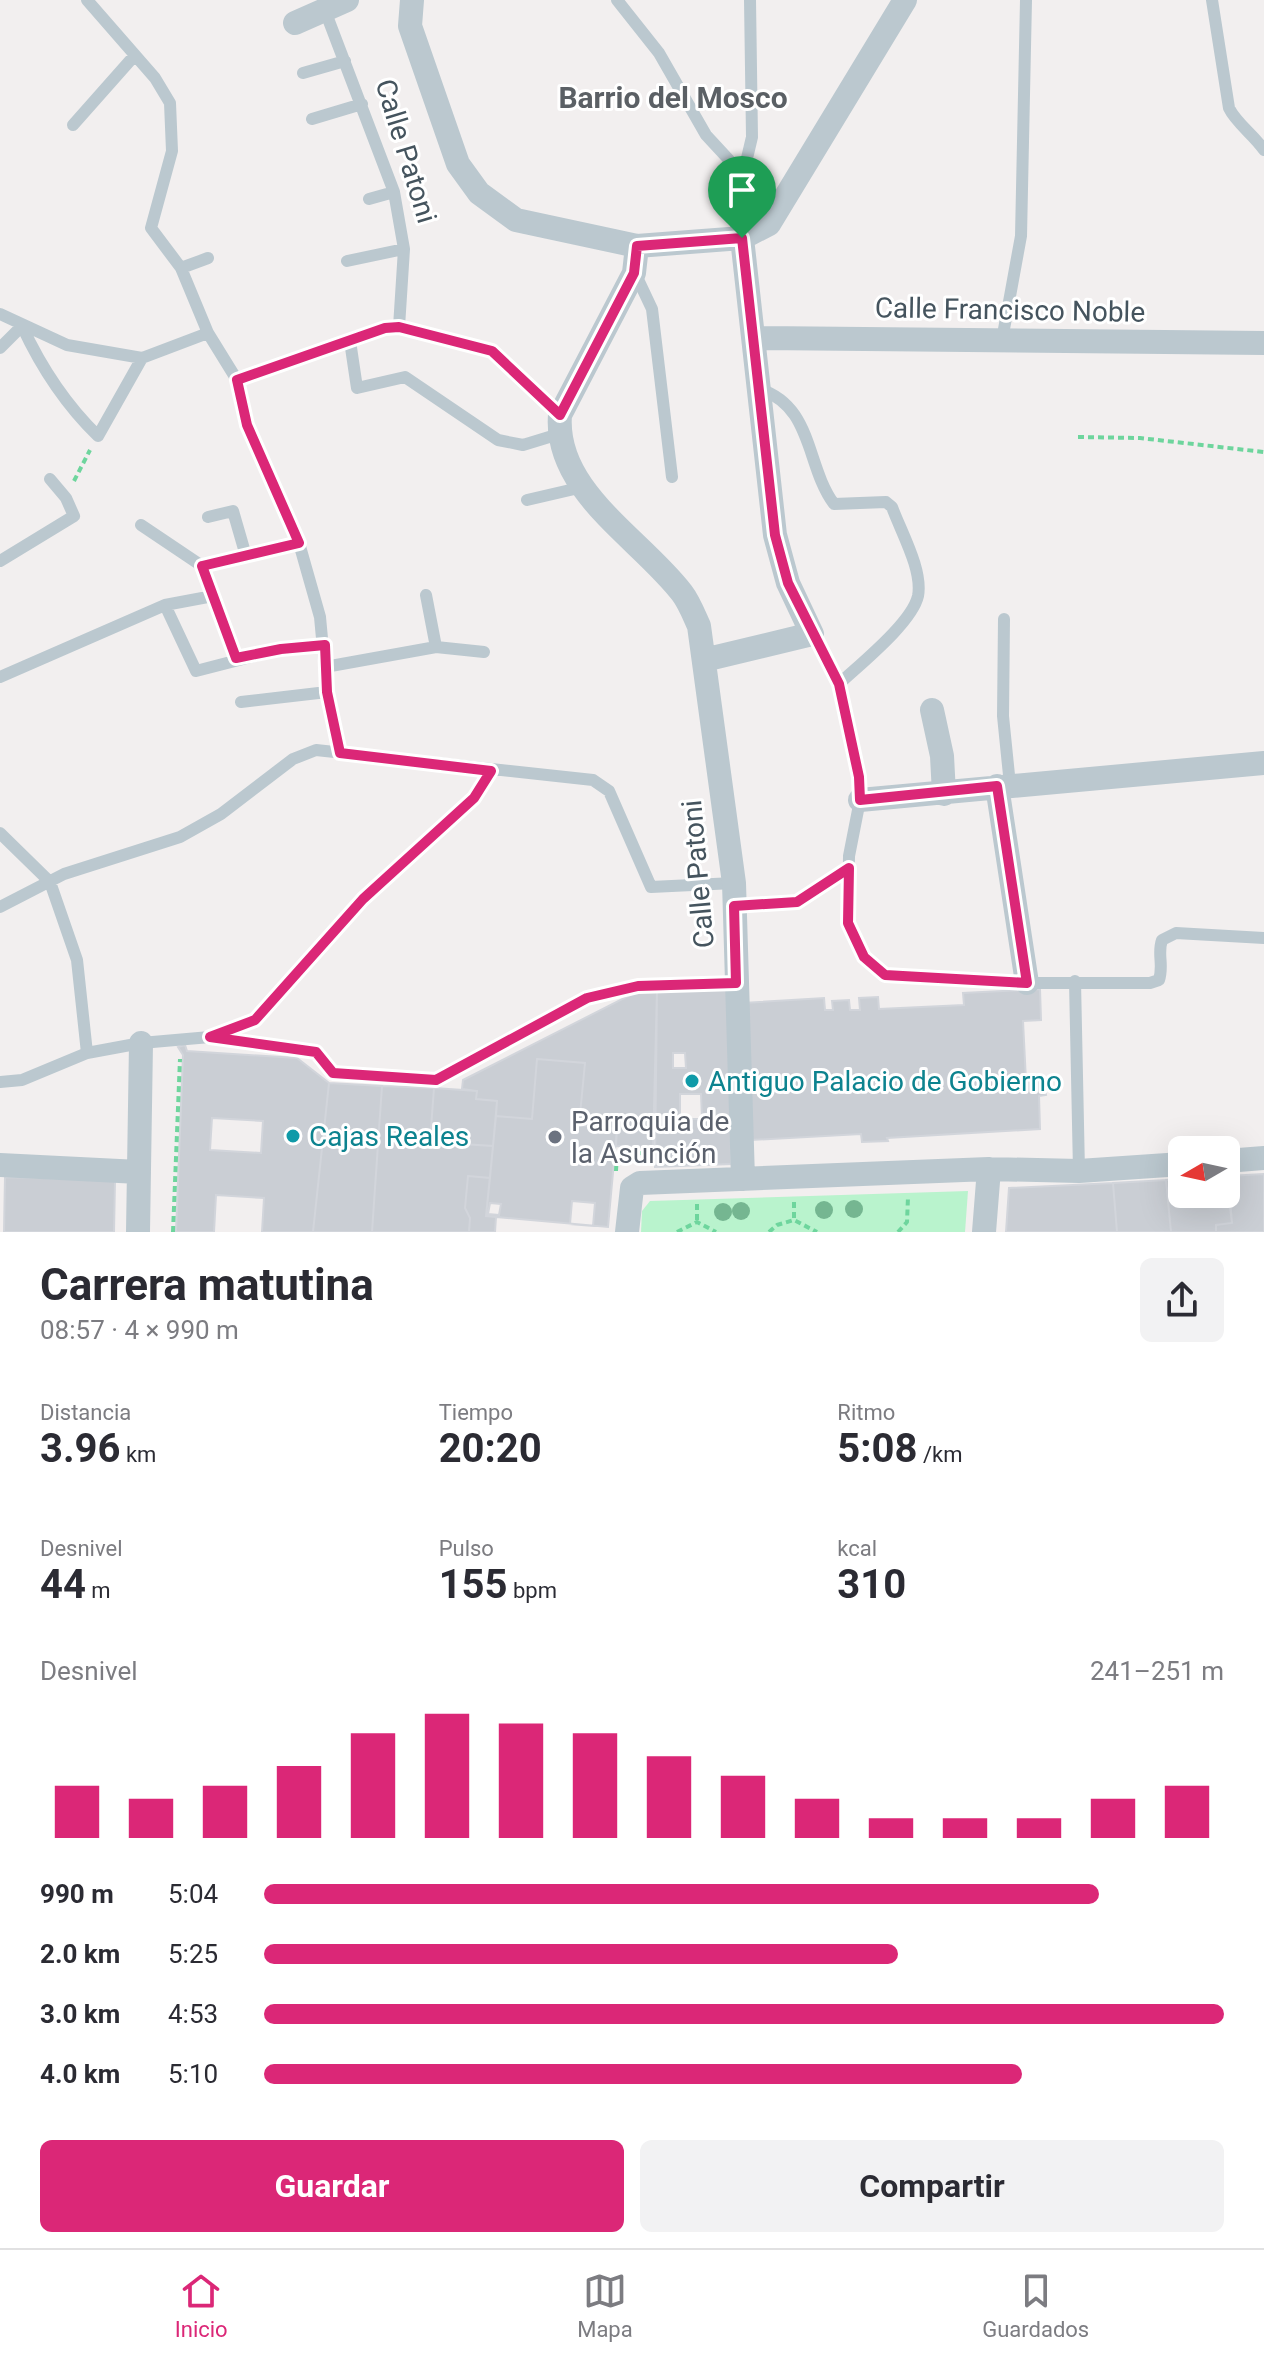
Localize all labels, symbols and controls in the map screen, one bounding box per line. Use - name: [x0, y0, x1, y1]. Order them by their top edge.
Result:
- street label: Calle Patoni: [368, 75, 444, 227]
- district label: Barrio del Mosco: [558, 80, 788, 115]
- pin: [708, 156, 776, 238]
- icon: arrive: [720, 168, 764, 212]
- street label: Calle Francisco Noble: [875, 291, 1145, 329]
- street label: Calle Patoni: [675, 798, 721, 950]
- place label: Antiguo Palacio de Gobierno: [708, 1065, 1062, 1098]
- marker: Antiguo Palacio de Gobierno: [683, 1072, 701, 1090]
- place label: Parroquia de la Asunción: [571, 1105, 729, 1170]
- place label: Cajas Reales: [309, 1120, 469, 1153]
- marker: Cajas Reales: [284, 1127, 302, 1145]
- marker: Parroquia de la Asunción: [546, 1128, 564, 1146]
- north arrow: [1168, 1136, 1240, 1208]
- map controls: [1168, 1136, 1240, 1208]
- button: share: [1140, 1258, 1224, 1342]
- text: Carrera matutina: [40, 1259, 374, 1311]
- text: 08:57 · 4 × 990 m: [40, 1315, 239, 1345]
- text: Distancia: [40, 1400, 131, 1425]
- text: Tiempo: [439, 1400, 513, 1425]
- text: Ritmo: [837, 1400, 895, 1425]
- text: 3.96: [40, 1425, 120, 1472]
- text: 20:20: [439, 1425, 542, 1472]
- text: 5:08: [837, 1425, 917, 1472]
- text: km: [120, 1442, 156, 1467]
- text: /km: [917, 1442, 962, 1467]
- text: Desnivel: [40, 1536, 123, 1561]
- text: Pulso: [439, 1536, 494, 1561]
- text: kcal: [837, 1536, 877, 1561]
- text: 44: [40, 1561, 86, 1608]
- text: 155: [439, 1561, 508, 1608]
- text: 310: [837, 1561, 906, 1608]
- text: m: [86, 1578, 111, 1603]
- text: bpm: [508, 1578, 557, 1603]
- text: Desnivel: [40, 1656, 138, 1686]
- text: 241–251 m: [1090, 1656, 1224, 1686]
- text: 990 m: [40, 1879, 114, 1909]
- text: 5:04: [168, 1879, 218, 1909]
- text: 2.0 km: [40, 1939, 120, 1969]
- text: 5:25: [168, 1939, 218, 1969]
- text: 3.0 km: [40, 1999, 120, 2029]
- text: 4:53: [168, 1999, 218, 2029]
- text: 4.0 km: [40, 2059, 120, 2089]
- text: 5:10: [168, 2059, 218, 2089]
- button: Guardar: [40, 2140, 624, 2232]
- button: Compartir: [640, 2140, 1224, 2232]
- tab: Inicio: [175, 2269, 228, 2342]
- tab: Mapa: [577, 2269, 633, 2342]
- tab: Guardados: [982, 2269, 1089, 2342]

